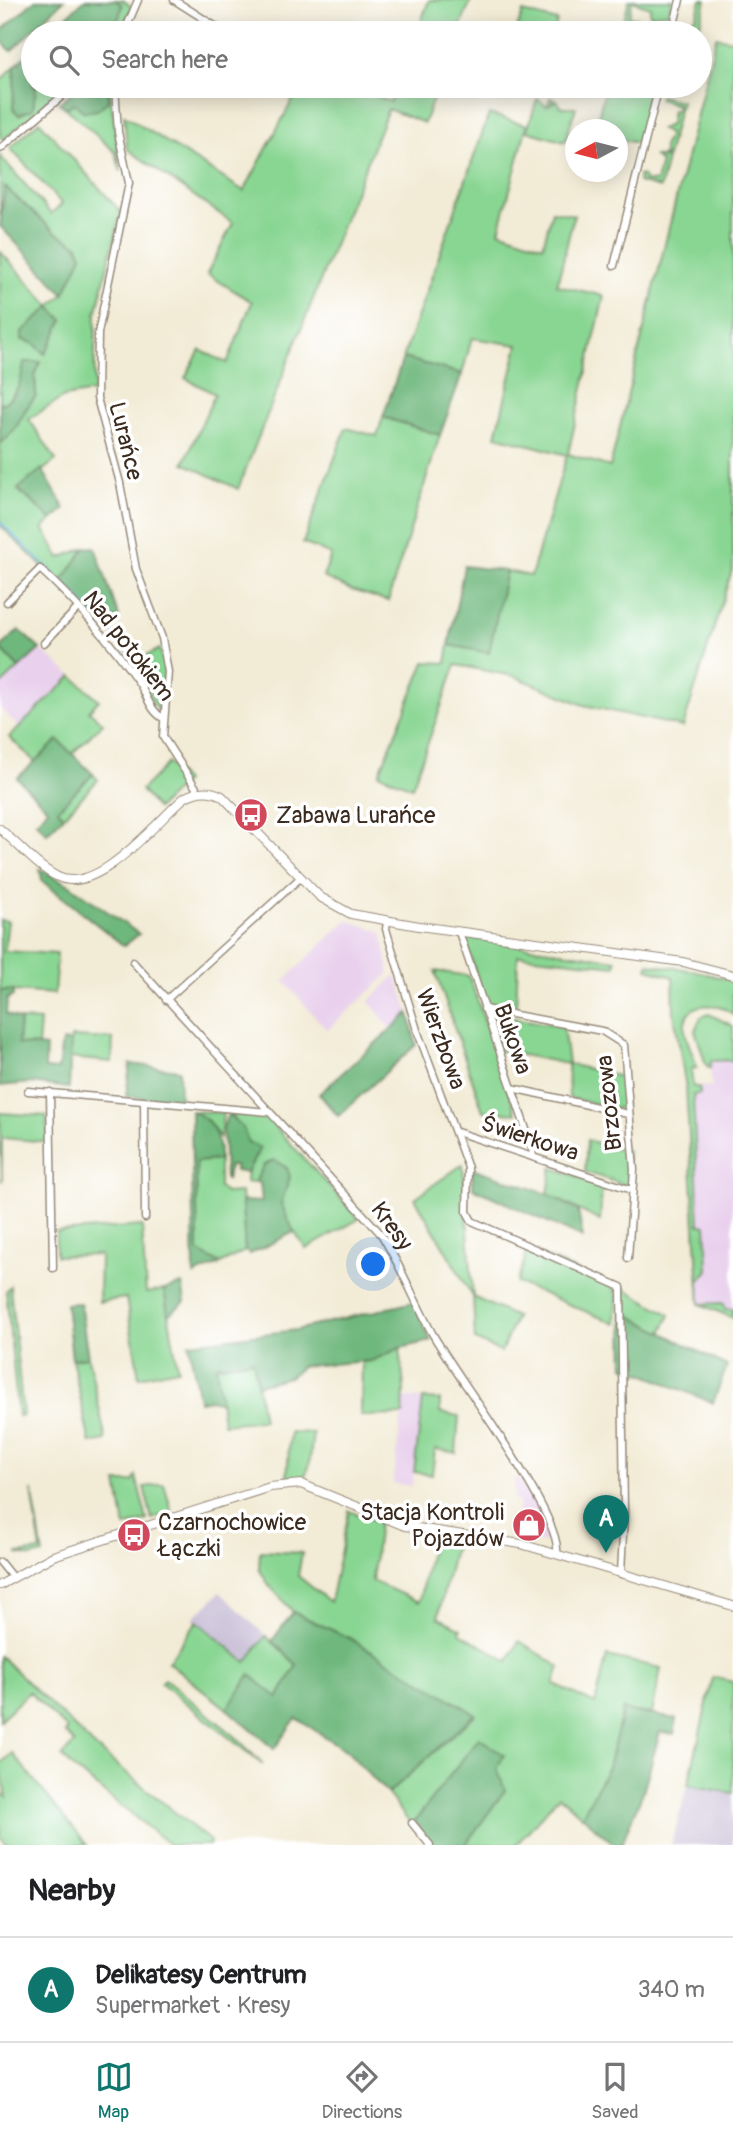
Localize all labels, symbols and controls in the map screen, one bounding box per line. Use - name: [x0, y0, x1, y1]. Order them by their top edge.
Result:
- search box: [21, 21, 712, 98]
- icon: search: [45, 41, 83, 79]
- text: Search here: [101, 44, 228, 76]
- north arrow: [565, 119, 628, 182]
- street label: Lurańce: [102, 399, 150, 484]
- street label: Nad potokiem: [77, 585, 181, 707]
- bus stop icon: Zabawa Lurańce: [232, 796, 270, 834]
- place label: Zabawa Lurańce: [276, 801, 436, 830]
- street label: Wierzbowa: [409, 985, 473, 1093]
- street label: Bukowa: [487, 1000, 539, 1078]
- street label: Brzozowa: [590, 1054, 628, 1152]
- street label: Świerkowa: [478, 1109, 582, 1167]
- street label: Kresy: [365, 1196, 419, 1256]
- your location: [356, 1247, 390, 1281]
- pin: A: [583, 1495, 629, 1553]
- place label: Stacja Kontroli Pojazdów: [360, 1498, 504, 1553]
- shop icon: Stacja Kontroli Pojazdów: [510, 1506, 548, 1544]
- place label: Czarnochowice Łączki: [156, 1508, 307, 1563]
- bus stop icon: Czarnochowice Łączki: [115, 1516, 153, 1554]
- text: Nearby: [28, 1872, 115, 1909]
- text: Delikatesy Centrum: [95, 1959, 307, 1991]
- text: A: [44, 1975, 58, 2004]
- text: 340 m: [638, 1975, 705, 2004]
- text: Supermarket · Kresy: [95, 1991, 290, 2020]
- tab: Map: [95, 2058, 133, 2124]
- tab: Directions: [322, 2058, 402, 2124]
- tab: Saved: [591, 2058, 638, 2124]

